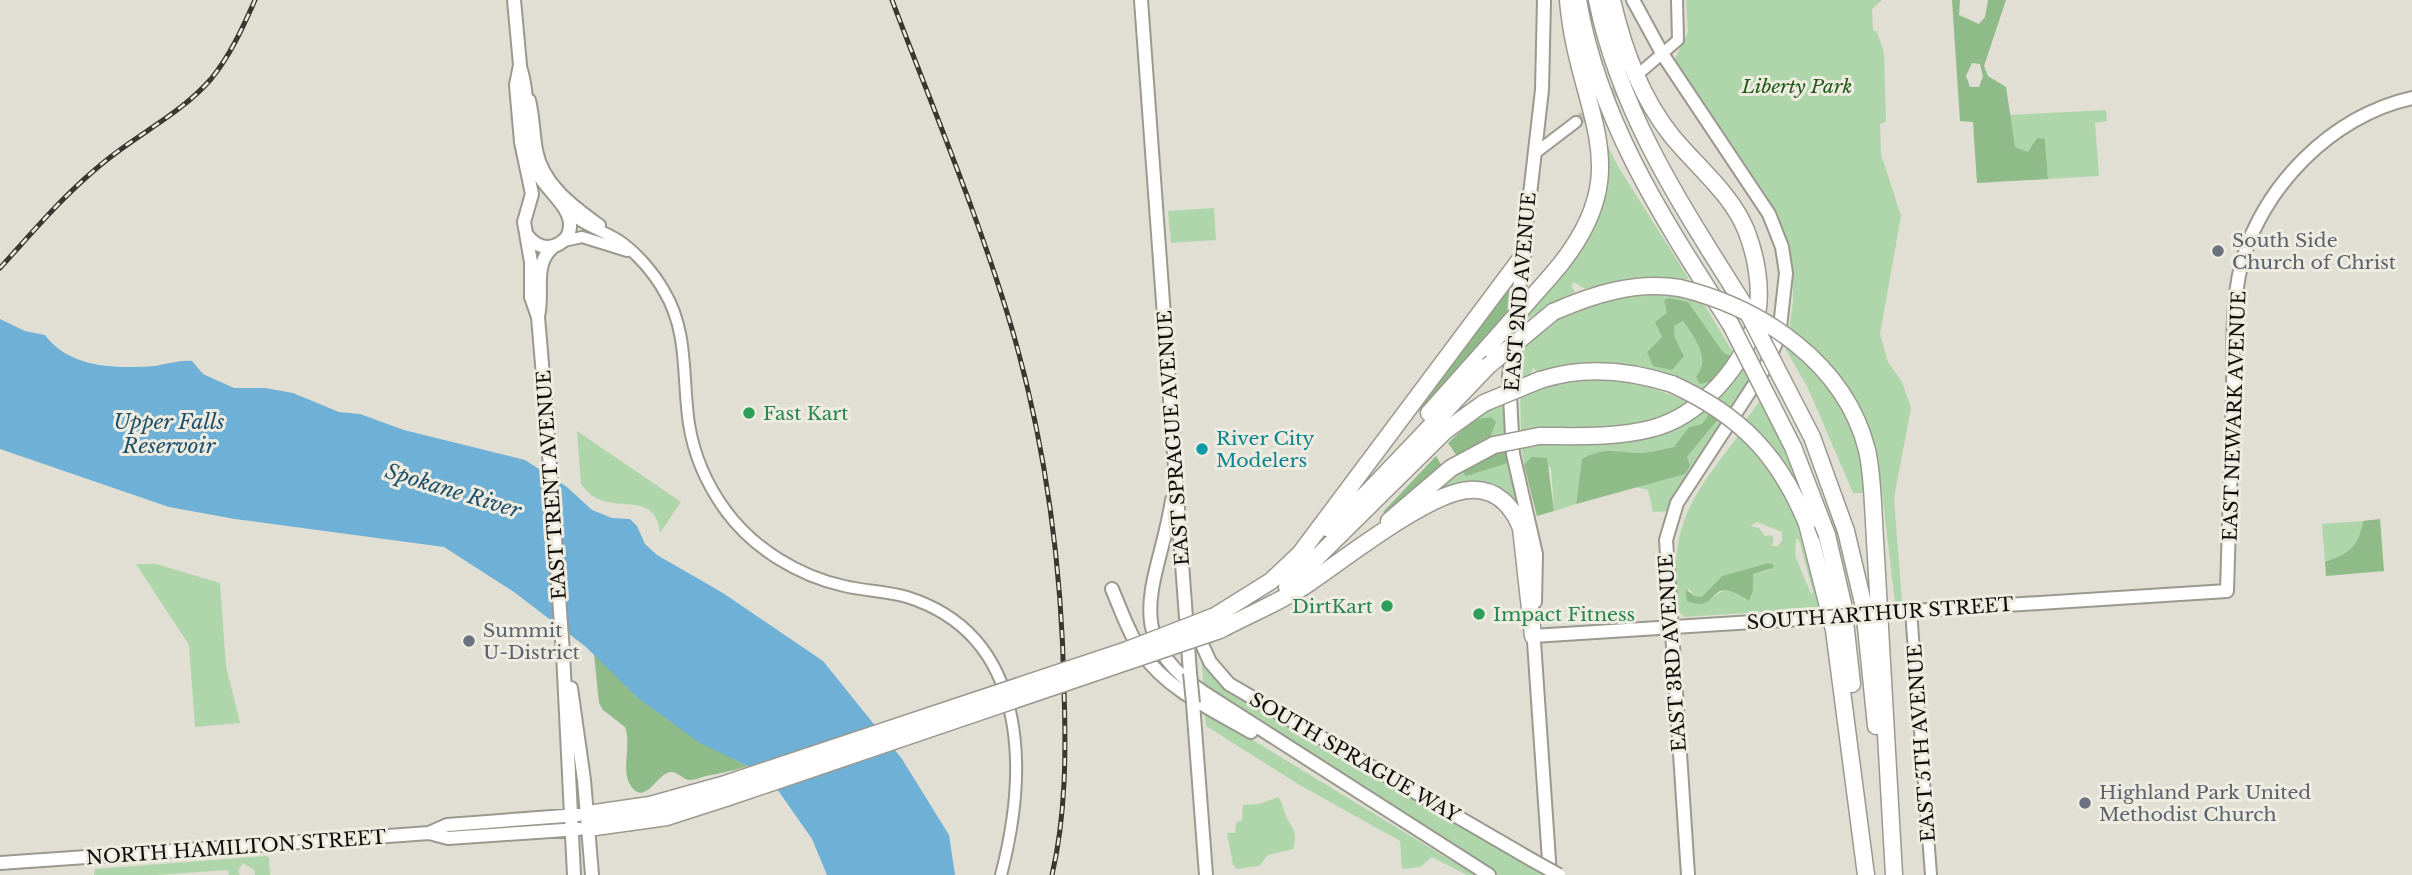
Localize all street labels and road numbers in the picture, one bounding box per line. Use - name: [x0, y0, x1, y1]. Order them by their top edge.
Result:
- street label: EAST 2ND AVENUE: [1500, 191, 1541, 393]
- street label: EAST NEWARK AVENUE: [2219, 290, 2250, 542]
- street label: EAST SPRAGUE AVENUE: [1153, 310, 1194, 566]
- street label: EAST TRENT AVENUE: [532, 369, 571, 600]
- street label: EAST 3RD AVENUE: [1654, 553, 1691, 753]
- street label: SOUTH ARTHUR STREET: [1746, 593, 2014, 634]
- street label: EAST 5TH AVENUE: [1903, 643, 1940, 843]
- street label: SOUTH SPRAGUE WAY: [1246, 688, 1464, 827]
- street label: NORTH HAMILTON STREET: [85, 826, 387, 869]

